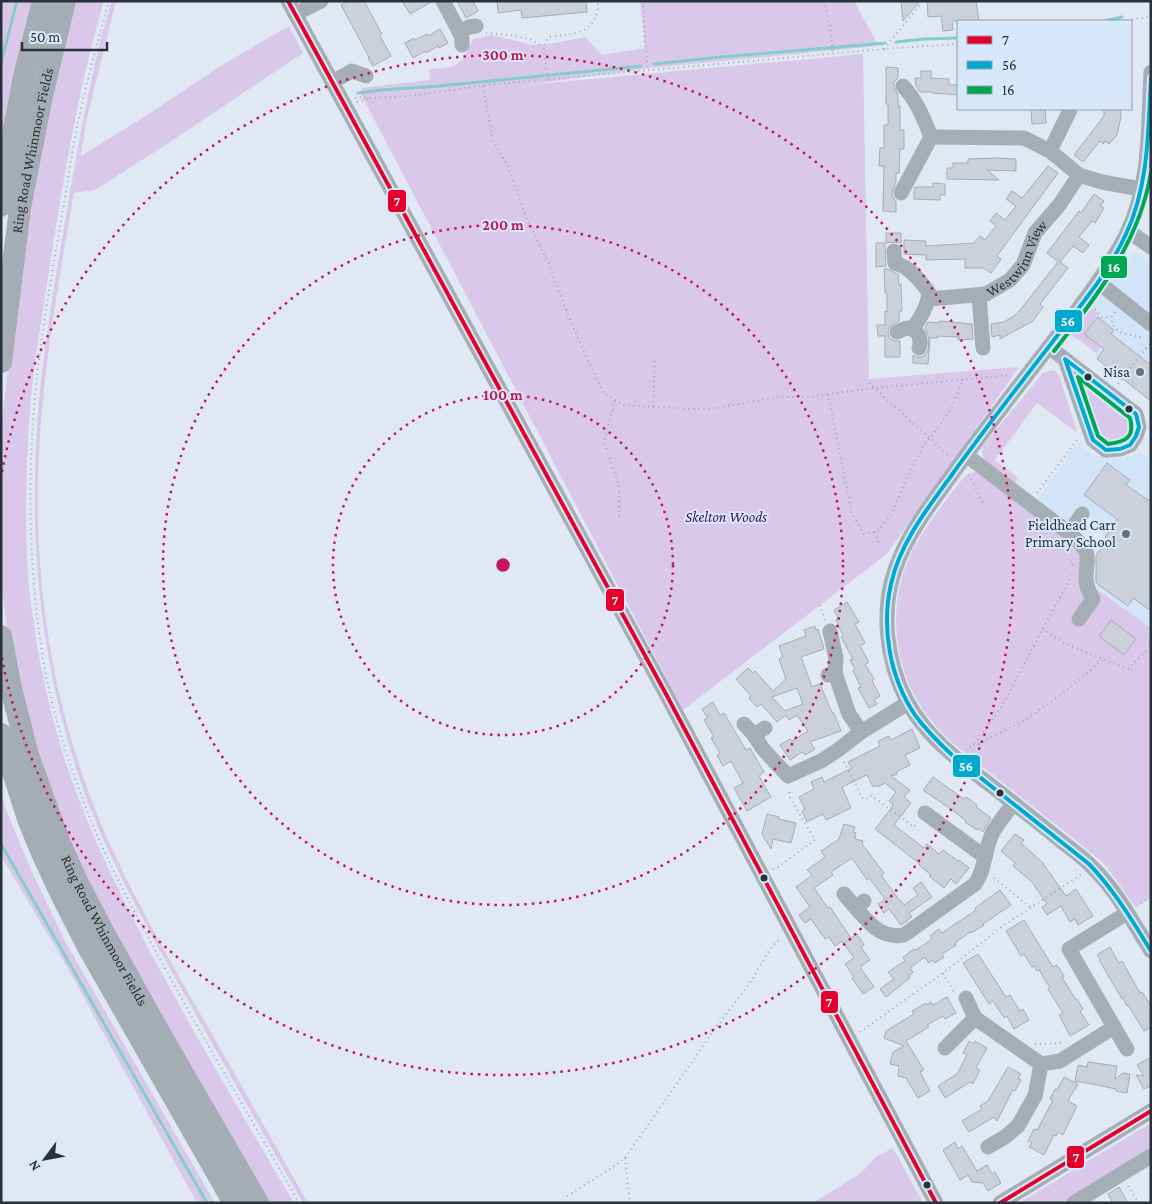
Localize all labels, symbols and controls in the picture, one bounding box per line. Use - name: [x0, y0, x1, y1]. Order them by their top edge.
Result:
- scale bar: [22, 20, 108, 52]
- legend: [957, 20, 1132, 110]
- text: 50 m: [30, 29, 60, 45]
- text: 7: [1002, 32, 1009, 48]
- text: 300 m: [482, 47, 524, 63]
- text: 56: [1002, 57, 1017, 73]
- street label: Ring Road Whinmoor Fields: [9, 66, 57, 234]
- text: 16: [1002, 82, 1015, 98]
- line badge: 7: [387, 189, 407, 213]
- text: 7: [394, 193, 401, 209]
- street label: Westwinn View: [983, 216, 1051, 300]
- text: 200 m: [482, 217, 524, 233]
- line badge: 16: [1100, 255, 1128, 279]
- text: 16: [1108, 259, 1120, 275]
- line badge: 56: [1054, 309, 1083, 333]
- text: 56: [1061, 313, 1075, 329]
- place label: Nisa: [1103, 364, 1130, 380]
- marker: Nisa: [1134, 366, 1146, 378]
- unlabelled marker: [1083, 372, 1093, 382]
- text: 100 m: [483, 387, 523, 403]
- unlabelled marker: [1124, 404, 1134, 414]
- park label: Skelton Woods: [685, 509, 767, 525]
- place label: Fieldhead Carr Primary School: [1025, 517, 1117, 551]
- marker: Fieldhead Carr Primary School: [1120, 528, 1132, 540]
- centre of rings: [494, 556, 512, 574]
- line badge: 7: [605, 588, 625, 612]
- text: 7: [612, 592, 619, 608]
- line badge: 56: [952, 754, 981, 778]
- text: 56: [959, 758, 973, 774]
- unlabelled marker: [995, 788, 1005, 798]
- street label: Ring Road Whinmoor Fields: [58, 853, 151, 1009]
- unlabelled marker: [759, 873, 769, 883]
- line badge: 7: [820, 990, 839, 1014]
- text: 7: [826, 994, 833, 1010]
- north arrow: [20, 1134, 70, 1184]
- line badge: 7: [1066, 1145, 1085, 1169]
- text: 7: [1073, 1149, 1080, 1165]
- text: N: [24, 1157, 43, 1174]
- unlabelled marker: [922, 1180, 932, 1190]

